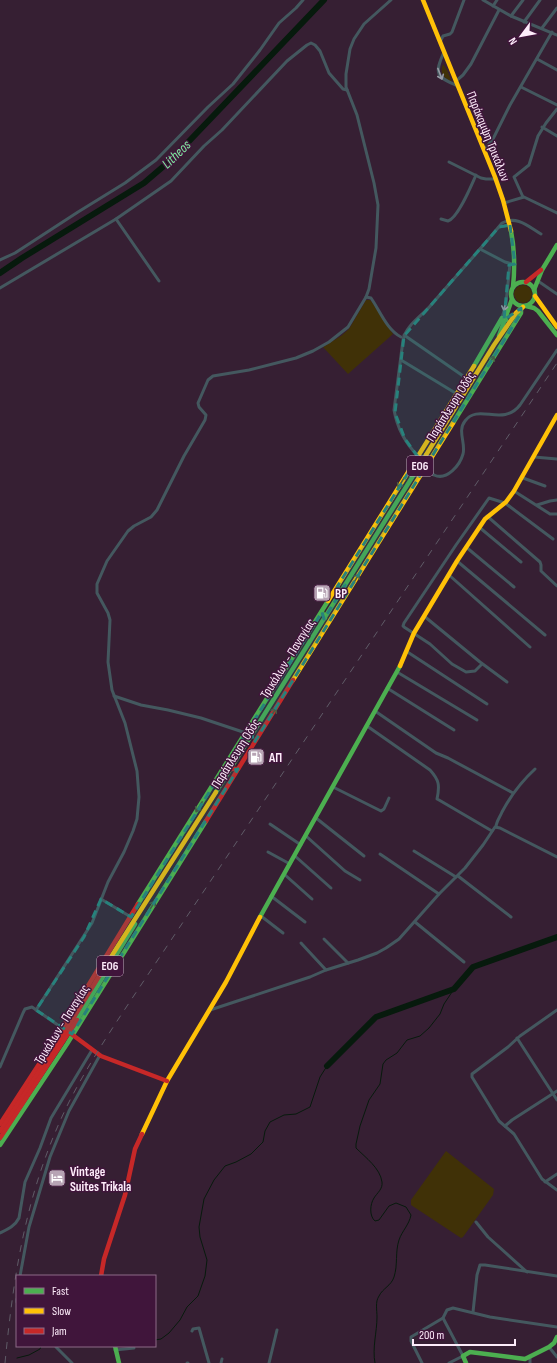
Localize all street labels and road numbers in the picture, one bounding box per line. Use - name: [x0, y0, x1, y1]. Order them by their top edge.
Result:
- street label: Παράκαμψη Τρικάλων: [463, 89, 513, 184]
- street label: Παράπλευρη Οδός: [423, 368, 479, 445]
- road number: ΕΟ6: [407, 456, 433, 476]
- street label: Τρικάλων - Παναγίας: [257, 615, 319, 702]
- street label: Παράπλευρη Οδός: [208, 715, 264, 792]
- road number: ΕΟ6: [97, 956, 123, 976]
- street label: Τρικάλων - Παναγίας: [31, 981, 93, 1068]

